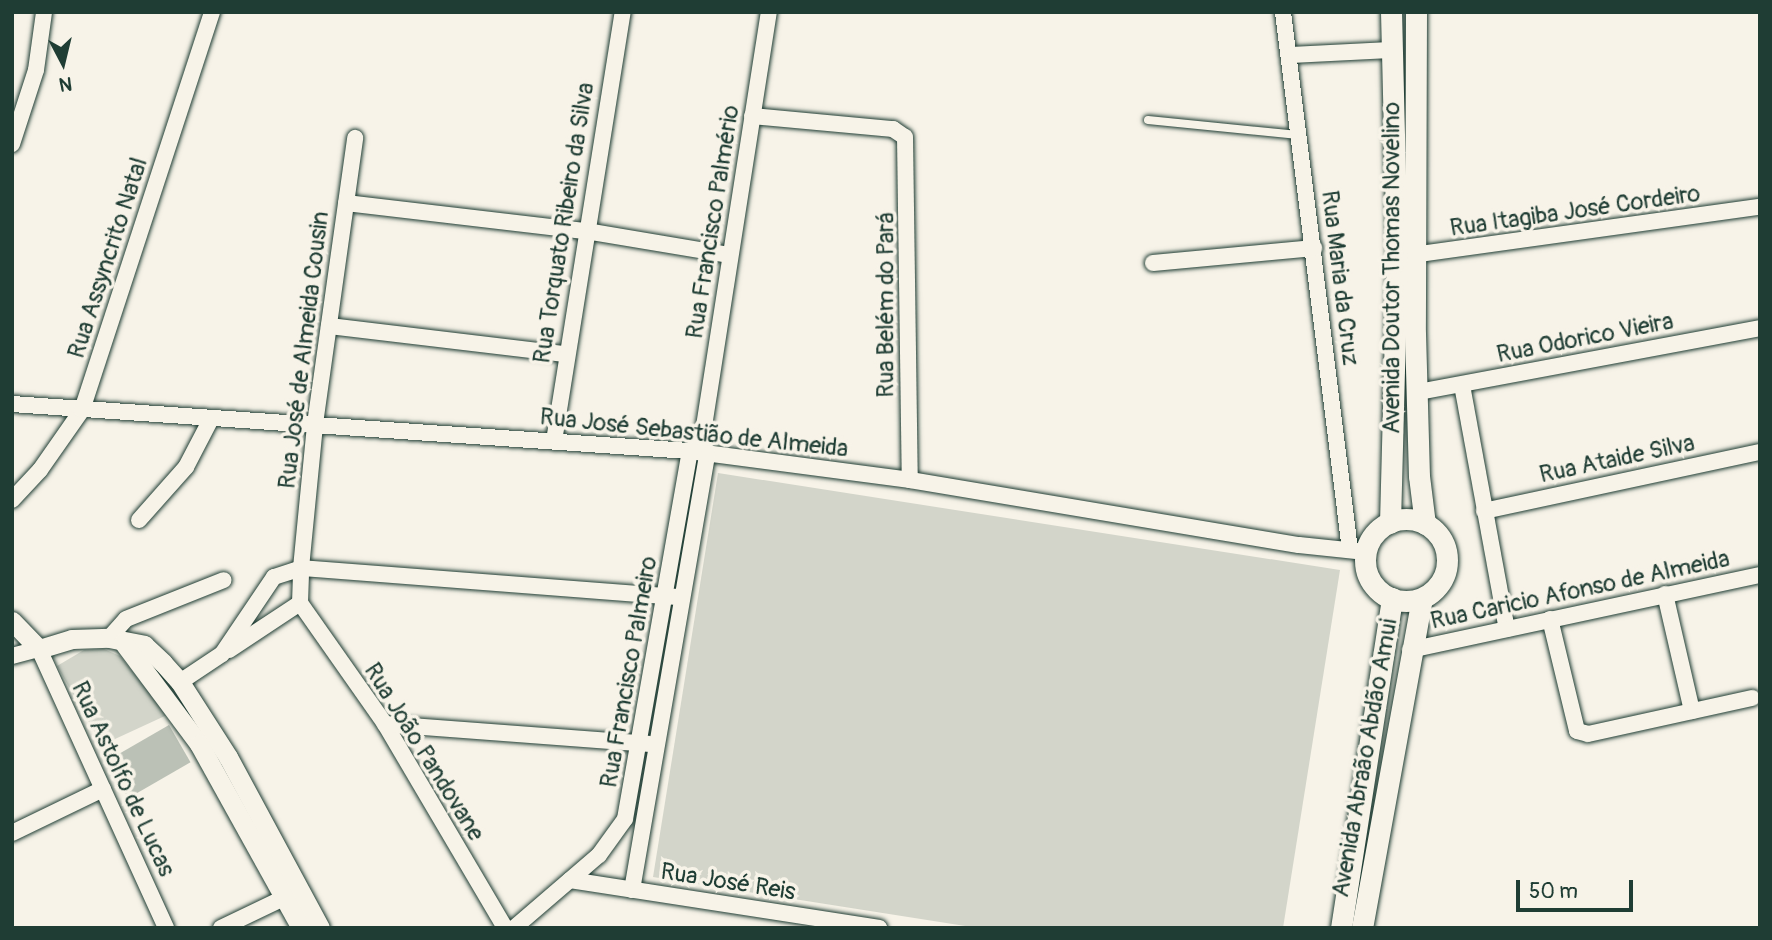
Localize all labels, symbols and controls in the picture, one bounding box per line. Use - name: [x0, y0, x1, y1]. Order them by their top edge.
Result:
- north arrow: [28, 28, 98, 98]
- text: N: [58, 71, 73, 97]
- street label: Rua Torquato Ribeiro da Silva: [528, 81, 600, 365]
- street label: Avenida Doutor Thomas Novelino: [1378, 102, 1406, 434]
- street label: Rua Francisco Palmério: [680, 103, 746, 341]
- street label: Rua Assyncrito Natal: [62, 154, 154, 362]
- street label: Rua Itagiba José Cordeiro: [1448, 179, 1702, 243]
- street label: Rua Maria da Cruz: [1315, 189, 1365, 367]
- street label: Rua José de Almeida Cousin: [273, 210, 335, 490]
- street label: Rua Belém do Pará: [872, 212, 900, 398]
- street label: Rua Odorico Vieira: [1494, 307, 1676, 369]
- street label: Rua José Sebastião de Almeida: [538, 402, 850, 464]
- street label: Rua Ataide Silva: [1537, 428, 1697, 490]
- street label: Rua Caricio Afonso de Almeida: [1428, 544, 1732, 636]
- street label: Rua Francisco Palmeiro: [594, 554, 664, 790]
- street label: Avenida Abraão Abdão Amui: [1326, 617, 1404, 899]
- street label: Rua João Pandovane: [358, 658, 490, 846]
- street label: Rua Astolfo de Lucas: [65, 677, 181, 881]
- street label: Rua José Reis: [659, 857, 797, 907]
- scale bar: [1520, 866, 1637, 910]
- text: 50 m: [1529, 878, 1578, 905]

